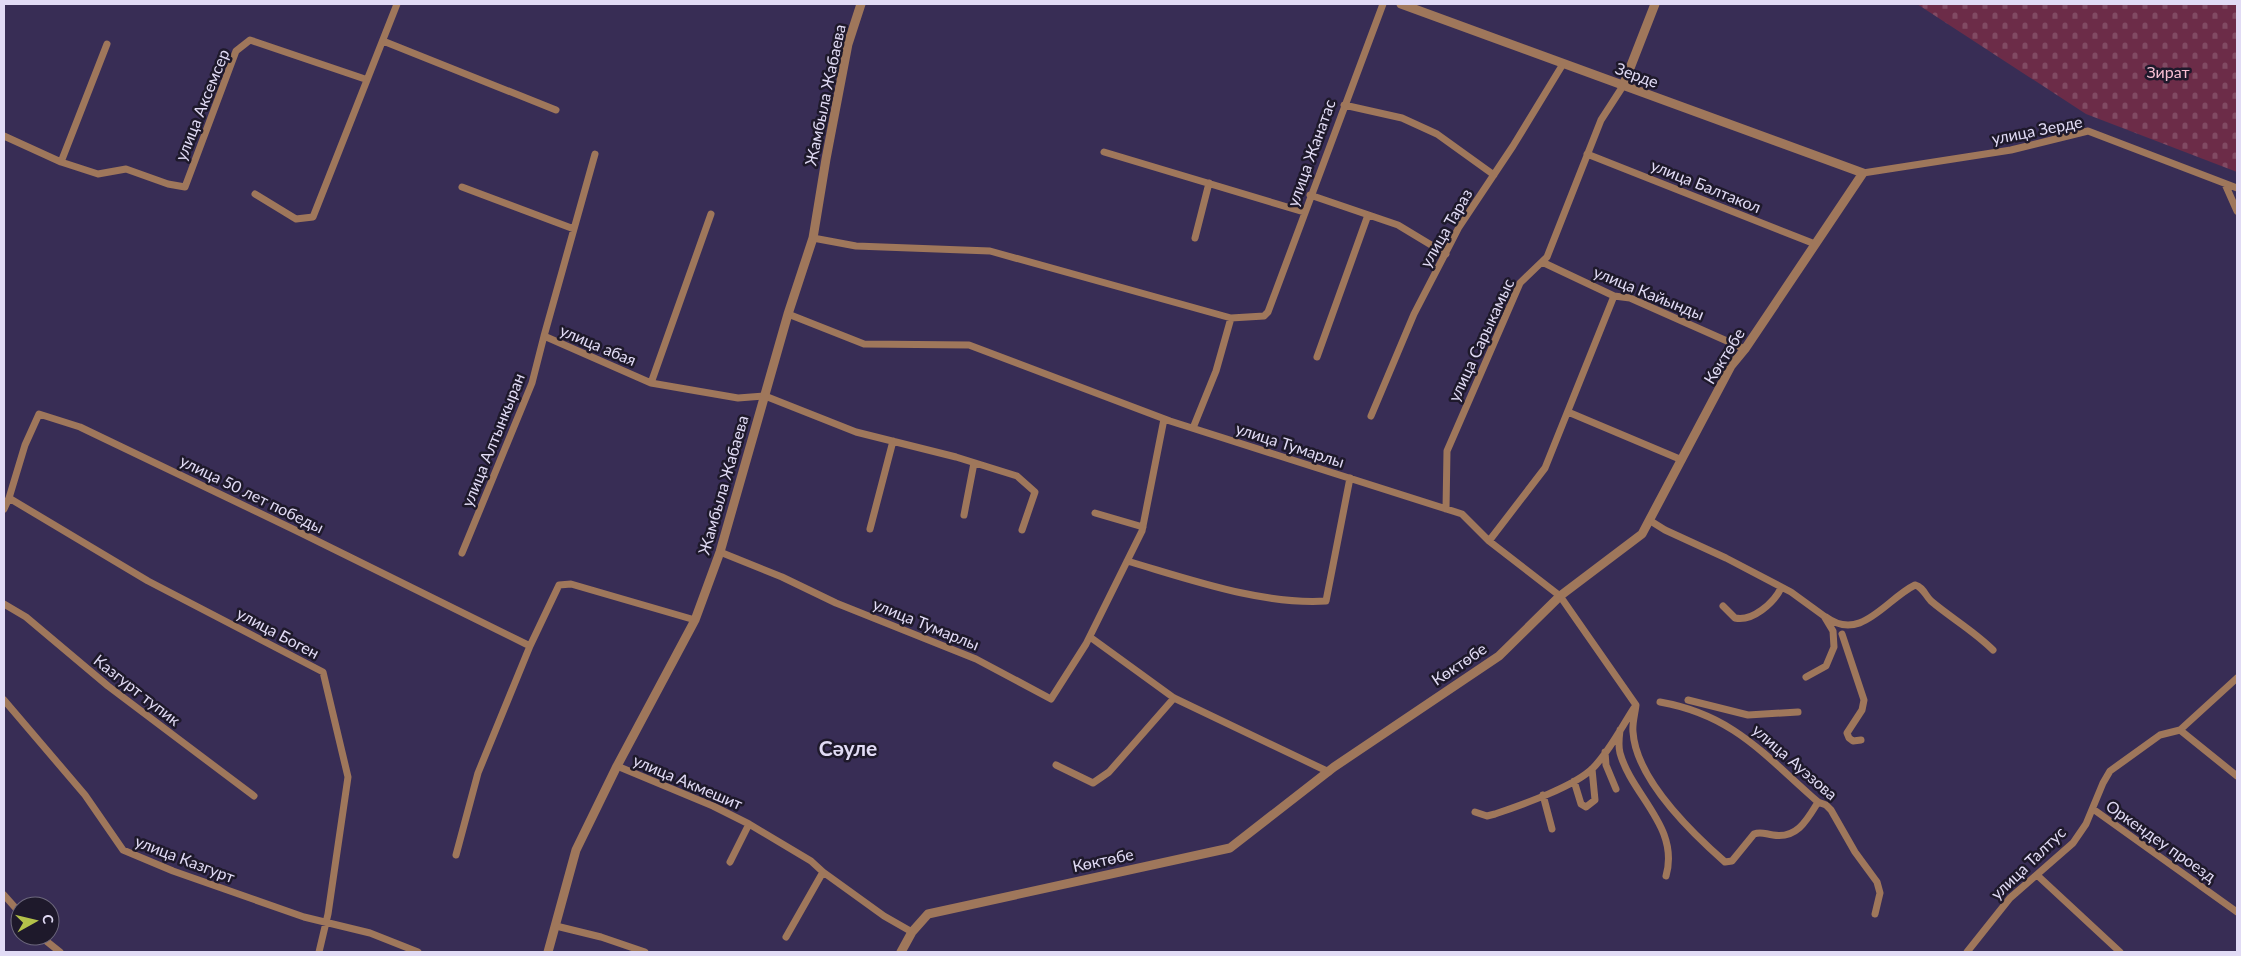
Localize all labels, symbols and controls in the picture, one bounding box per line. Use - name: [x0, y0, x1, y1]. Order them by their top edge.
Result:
- street label: Жамбыла Жабаева: [800, 22, 849, 167]
- street label: улица Аксемсер: [171, 46, 233, 163]
- street label: Зерде: [1613, 58, 1661, 91]
- park label: Зират: [2146, 62, 2190, 81]
- street label: улица Жанатас: [1282, 96, 1339, 209]
- street label: улица Зерде: [1990, 111, 2084, 148]
- street label: улица Балтакол: [1648, 155, 1764, 216]
- street label: улица Тараз: [1415, 185, 1476, 270]
- street label: улица Кайынды: [1591, 262, 1707, 323]
- street label: улица Сарыкамыс: [1444, 275, 1518, 404]
- street label: улица абая: [557, 320, 639, 369]
- street label: Көктөбе: [1699, 324, 1748, 387]
- street label: улица Алтынкыран: [457, 370, 528, 509]
- street label: Жамбыла Жабаева: [694, 413, 752, 557]
- street label: улица Тумарлы: [1233, 418, 1347, 471]
- street label: улица 50 лет победы: [177, 450, 327, 537]
- street label: улица Тумарлы: [870, 594, 982, 654]
- street label: улица Боген: [234, 603, 323, 662]
- street label: Көктөбе: [1428, 638, 1490, 689]
- street label: Казгурт тупик: [90, 650, 185, 730]
- street label: улица Ауэзова: [1749, 720, 1842, 804]
- district label: Сәуле: [819, 735, 877, 760]
- street label: улица Акмешит: [631, 750, 746, 813]
- street label: Оркендеу проезд: [2103, 796, 2220, 886]
- street label: улица Талтус: [1986, 822, 2069, 903]
- street label: улица Казгурт: [133, 831, 238, 886]
- street label: Көктөбе: [1071, 844, 1135, 875]
- north arrow: [10, 896, 60, 946]
- text: С: [39, 913, 58, 926]

